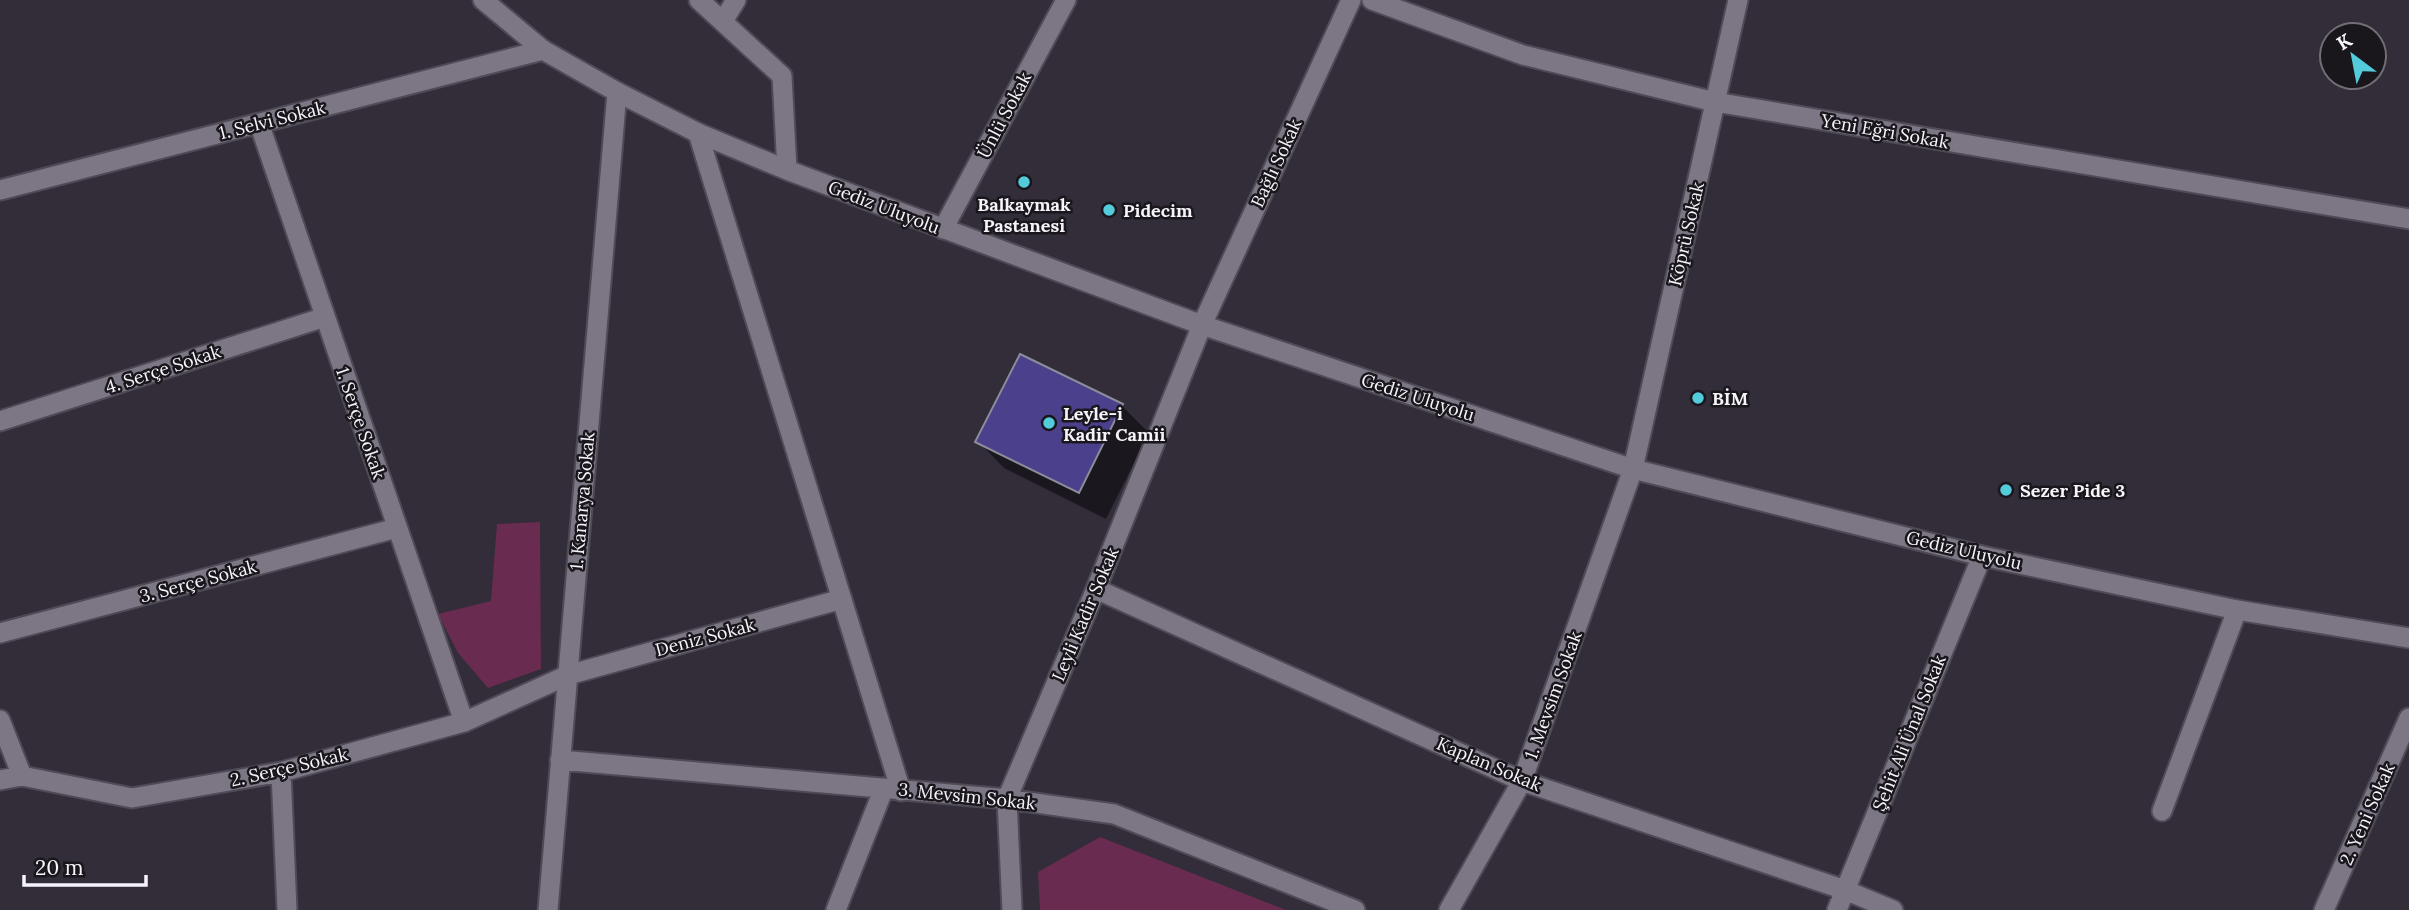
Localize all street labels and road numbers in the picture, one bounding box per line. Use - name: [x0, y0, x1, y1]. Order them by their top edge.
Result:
- street label: Ünlü Sokak: [972, 68, 1036, 162]
- street label: 1. Selvi Sokak: [216, 96, 328, 144]
- street label: Yeni Eğri Sokak: [1818, 108, 1951, 154]
- street label: Bağlı Sokak: [1246, 115, 1307, 211]
- street label: Gediz Uluyolu: [825, 175, 943, 239]
- street label: Köprü Sokak: [1663, 179, 1709, 288]
- street label: 4. Serçe Sokak: [102, 339, 224, 398]
- street label: 1. Serçe Sokak: [331, 364, 391, 482]
- street label: Gediz Uluyolu: [1358, 368, 1478, 426]
- street label: 1. Kanarya Sokak: [565, 431, 600, 571]
- street label: Gediz Uluyolu: [1904, 526, 2024, 574]
- street label: Leyli Kadir Sokak: [1046, 543, 1124, 685]
- street label: 3. Serçe Sokak: [137, 554, 259, 608]
- street label: Deniz Sokak: [653, 613, 758, 661]
- street label: 1. Mevsim Sokak: [1519, 628, 1587, 762]
- street label: Şehit Ali Ünal Sokak: [1867, 651, 1951, 814]
- street label: Kaplan Sokak: [1433, 732, 1545, 797]
- street label: 2. Serçe Sokak: [228, 742, 350, 792]
- street label: 2. Yeni Sokak: [2334, 759, 2400, 869]
- street label: 3. Mevsim Sokak: [897, 777, 1037, 815]

